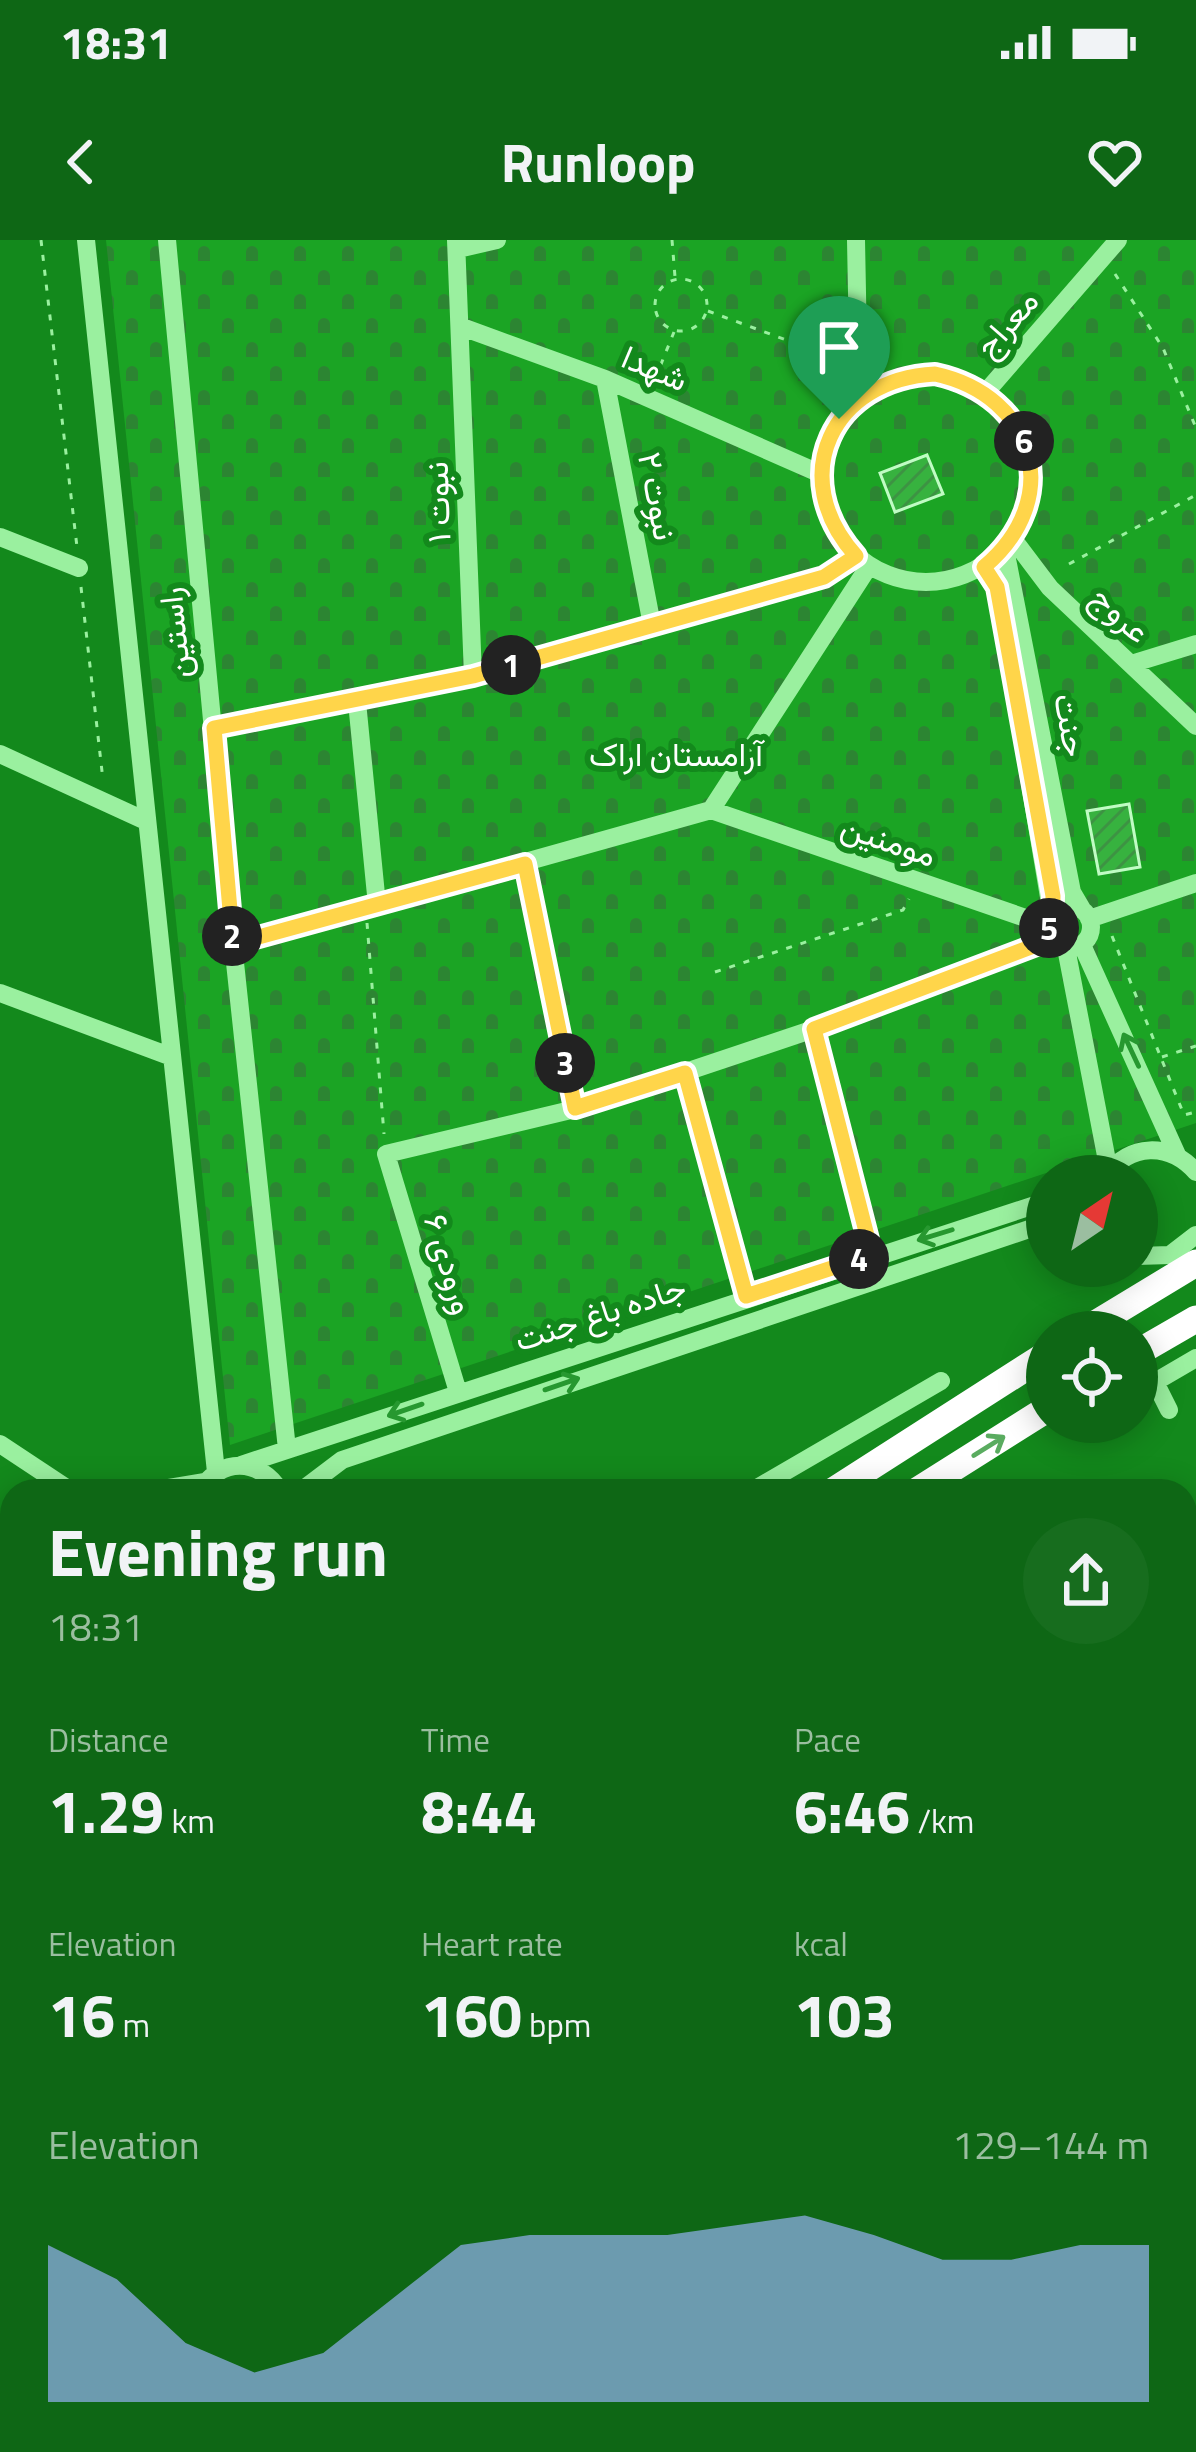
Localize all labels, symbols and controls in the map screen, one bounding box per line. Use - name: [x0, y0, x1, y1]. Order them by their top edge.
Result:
- text: 18:31: [60, 8, 172, 76]
- text: Runloop: [501, 121, 695, 203]
- icon: back: [48, 129, 114, 195]
- icon: heart: [1082, 129, 1148, 195]
- street label: معراج: [962, 278, 1050, 368]
- pin: [788, 296, 890, 419]
- icon: arrive: [806, 314, 872, 380]
- street label: شهدا: [614, 332, 696, 404]
- pin: 6: [994, 411, 1054, 471]
- text: 6: [1015, 416, 1033, 466]
- street label: نبوت ۲: [625, 448, 691, 544]
- street label: نبوت ۱: [411, 461, 463, 543]
- street label: عروج: [1080, 573, 1162, 655]
- street label: راستین: [144, 585, 204, 681]
- pin: 1: [481, 635, 541, 695]
- text: 1: [502, 640, 520, 690]
- street label: جنت: [1041, 689, 1101, 761]
- park label: آرامستان اراک: [589, 729, 765, 779]
- street label: مومنین: [835, 800, 943, 880]
- pin: 5: [1019, 898, 1079, 958]
- text: 5: [1040, 903, 1058, 953]
- pin: 2: [202, 906, 262, 966]
- text: 2: [223, 911, 241, 961]
- pin: 3: [535, 1033, 595, 1093]
- one-way arrow: [1119, 1033, 1141, 1069]
- text: 3: [556, 1038, 574, 1088]
- north arrow: [1026, 1155, 1158, 1287]
- map controls: [1026, 1155, 1158, 1443]
- street label: ورودی ۶: [411, 1208, 489, 1320]
- one-way arrow: [917, 1225, 955, 1247]
- pin: 4: [829, 1229, 889, 1289]
- text: 4: [850, 1234, 868, 1284]
- street label: جاده باغ جنت: [508, 1262, 692, 1364]
- button: locate: [1026, 1311, 1158, 1443]
- one-way arrow: [542, 1372, 580, 1394]
- one-way arrow: [387, 1401, 424, 1422]
- one-way arrow: [972, 1433, 1006, 1458]
- text: Evening run: [48, 1501, 388, 1602]
- button: share: [1023, 1518, 1149, 1644]
- text: 18:31: [48, 1597, 144, 1656]
- text: Distance: [48, 1715, 169, 1765]
- text: Time: [421, 1715, 490, 1765]
- text: Pace: [794, 1715, 861, 1765]
- text: 1.29: [48, 1765, 164, 1856]
- text: 8:44: [421, 1765, 537, 1856]
- text: 6:46: [794, 1765, 910, 1856]
- text: km: [164, 1796, 215, 1846]
- text: /km: [910, 1796, 974, 1846]
- text: Elevation: [48, 1919, 176, 1969]
- text: Heart rate: [421, 1919, 563, 1969]
- text: kcal: [794, 1919, 848, 1969]
- text: 16: [48, 1969, 115, 2060]
- text: 160: [421, 1969, 522, 2060]
- text: 103: [794, 1969, 895, 2060]
- text: m: [115, 2000, 150, 2050]
- text: bpm: [522, 2000, 591, 2050]
- text: Elevation: [48, 2115, 200, 2174]
- text: 129–144 m: [952, 2115, 1149, 2174]

